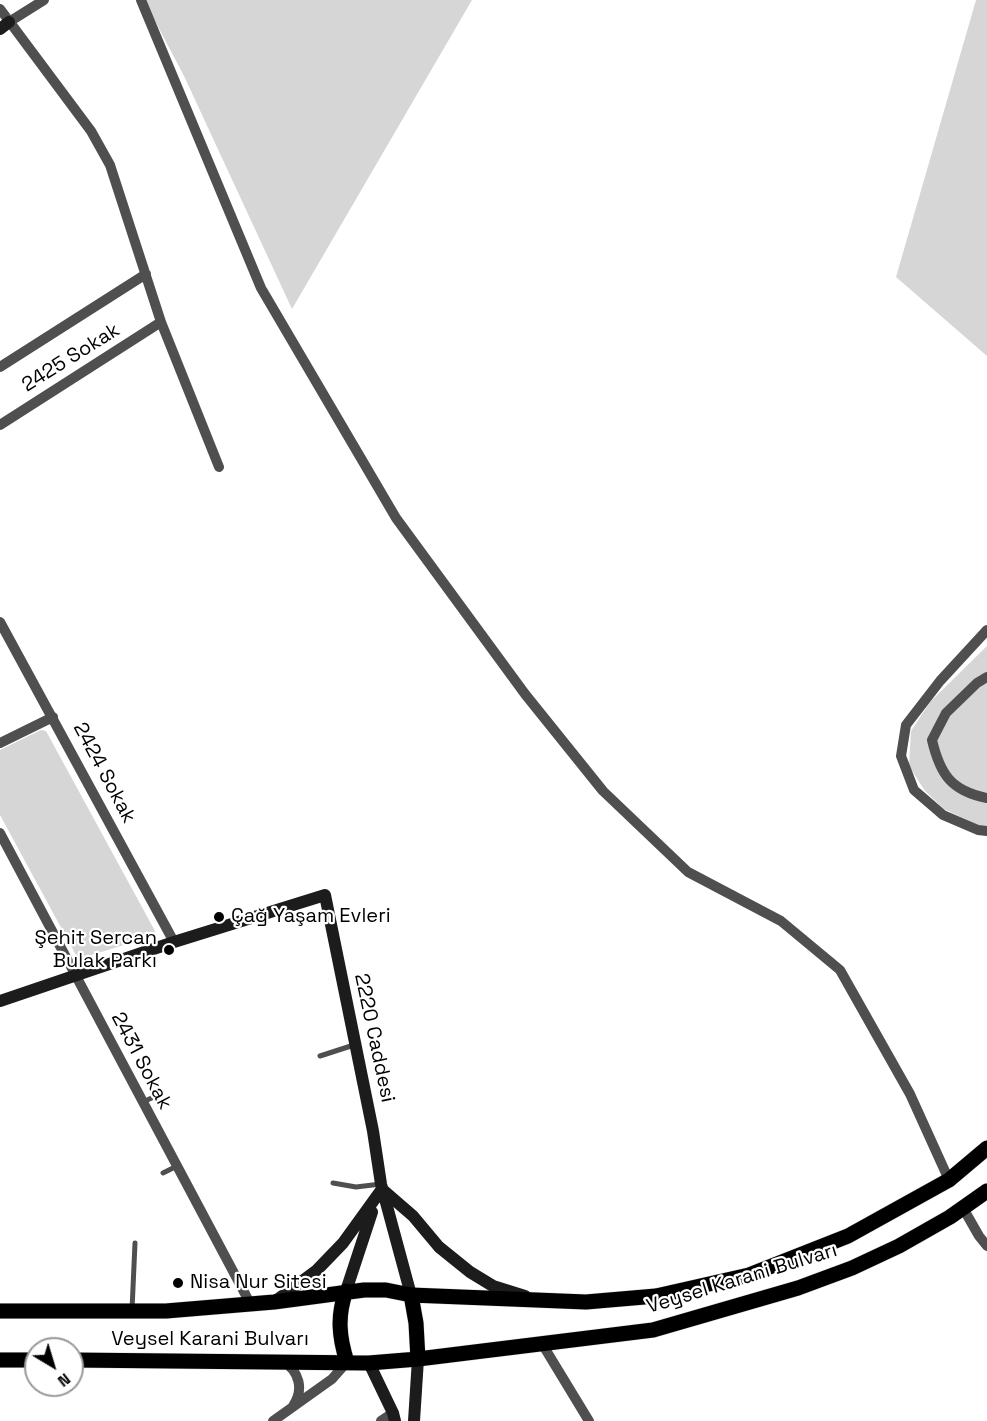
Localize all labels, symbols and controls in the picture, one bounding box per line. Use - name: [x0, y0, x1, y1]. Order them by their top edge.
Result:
- street label: 2425 Sokak: [18, 319, 124, 397]
- street label: 2424 Sokak: [67, 719, 141, 827]
- place label: Çağ Yaşam Evleri: [231, 905, 391, 929]
- marker: Çağ Yaşam Evleri: [212, 910, 226, 924]
- place label: Şehit Sercan Bulak Parkı: [34, 927, 157, 974]
- marker: Şehit Sercan Bulak Parkı: [162, 943, 176, 957]
- street label: 2220 Caddesi: [349, 971, 399, 1105]
- street label: 2431 Sokak: [105, 1008, 177, 1114]
- street label: Veysel Karani Bulvarı: [644, 1239, 840, 1319]
- place label: Nisa Nur Sitesi: [190, 1271, 327, 1295]
- marker: Nisa Nur Sitesi: [171, 1276, 185, 1290]
- street label: Veysel Karani Bulvarı: [111, 1328, 309, 1352]
- north arrow: [24, 1337, 84, 1397]
- text: N: [53, 1368, 75, 1392]

